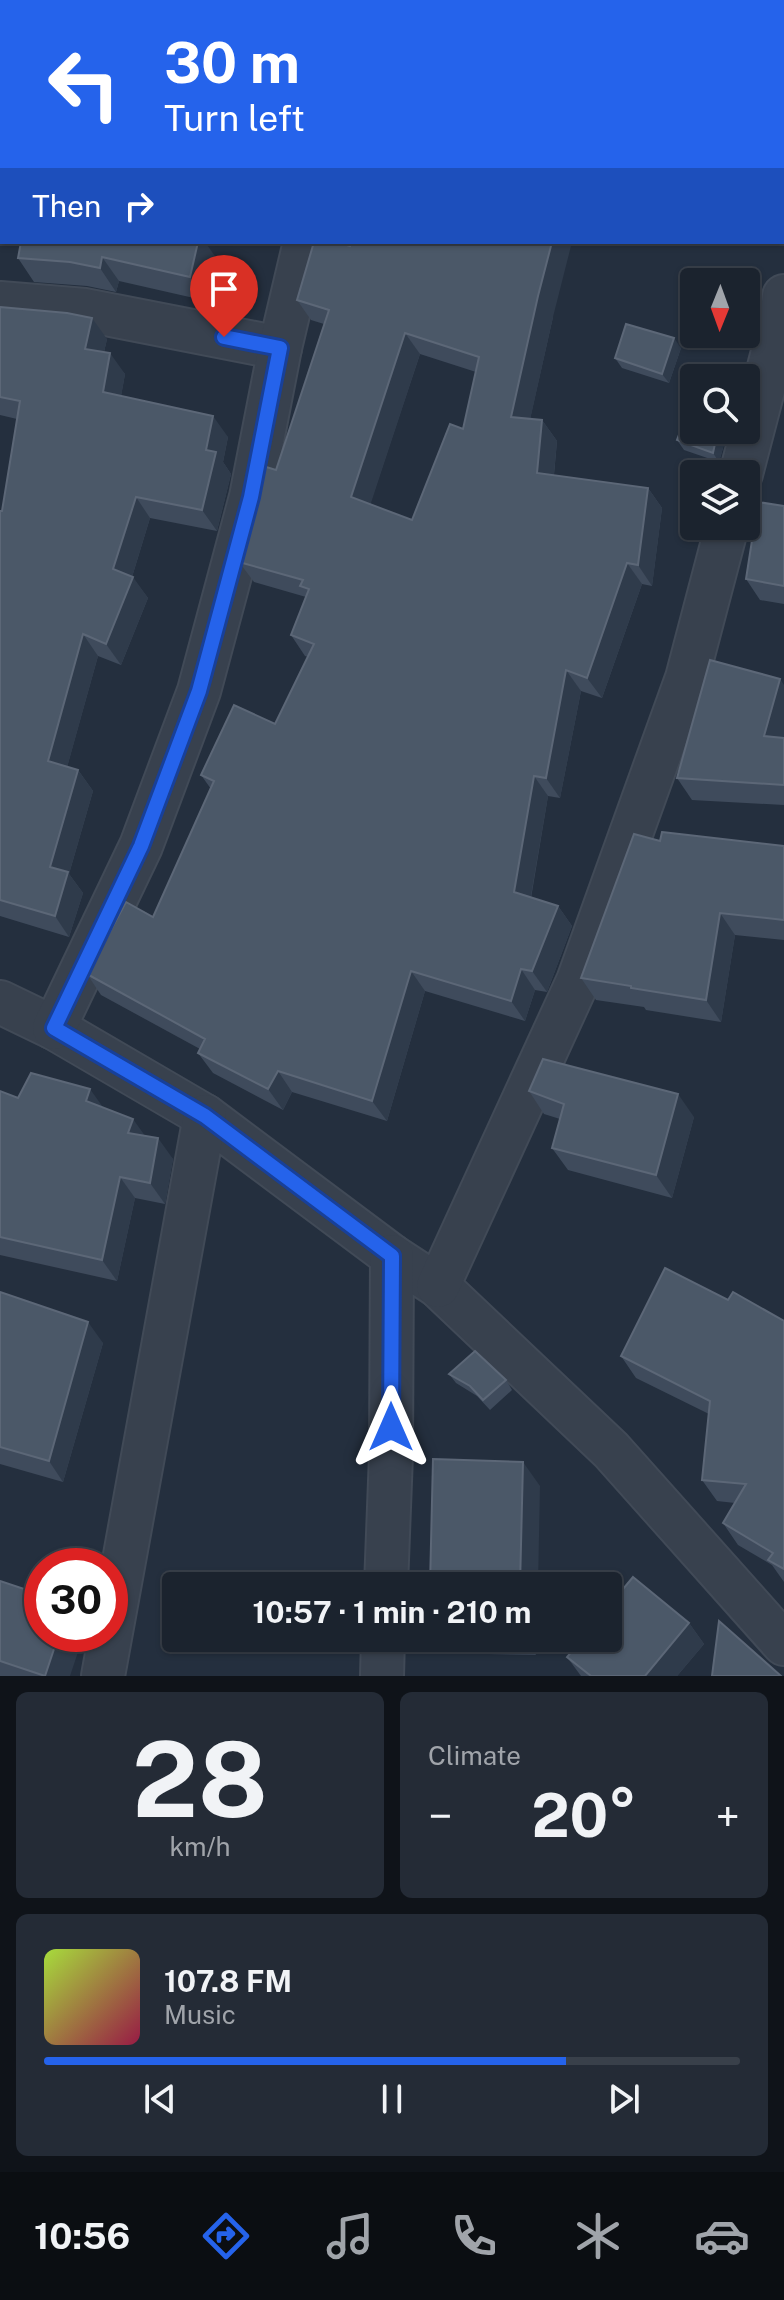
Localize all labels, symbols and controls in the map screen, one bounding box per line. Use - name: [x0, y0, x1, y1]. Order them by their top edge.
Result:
- text: 30 m: [164, 30, 300, 96]
- icon: left: [32, 32, 136, 136]
- text: Turn left: [164, 97, 305, 139]
- icon: right: [117, 184, 161, 228]
- text: Then: [32, 188, 101, 224]
- pin: [190, 255, 258, 337]
- icon: arrive: [202, 267, 246, 311]
- north arrow: [680, 268, 760, 348]
- map controls: [680, 268, 760, 540]
- button: search: [680, 364, 760, 444]
- button: layers: [680, 460, 760, 540]
- position arrow: [349, 1385, 433, 1469]
- speed limit sign: 30: [24, 1548, 128, 1652]
- text: 10:57 · 1 min · 210 m: [253, 1594, 531, 1630]
- text: 28: [132, 1718, 268, 1840]
- text: Climate: [428, 1740, 521, 1771]
- text: 20°: [531, 1780, 637, 1851]
- text: −: [428, 1790, 452, 1842]
- text: +: [716, 1790, 740, 1842]
- text: km/h: [169, 1831, 231, 1862]
- text: 107.8 FM: [164, 1963, 292, 1999]
- text: Music: [164, 1999, 236, 2030]
- icon: previous: [138, 2077, 182, 2121]
- icon: pause: [370, 2077, 414, 2121]
- icon: next: [602, 2077, 646, 2121]
- icon: directions: [198, 2208, 254, 2264]
- icon: music: [322, 2208, 378, 2264]
- icon: phone: [446, 2208, 502, 2264]
- icon: climate: [570, 2208, 626, 2264]
- icon: car: [694, 2208, 750, 2264]
- text: 10:56: [34, 2215, 130, 2257]

